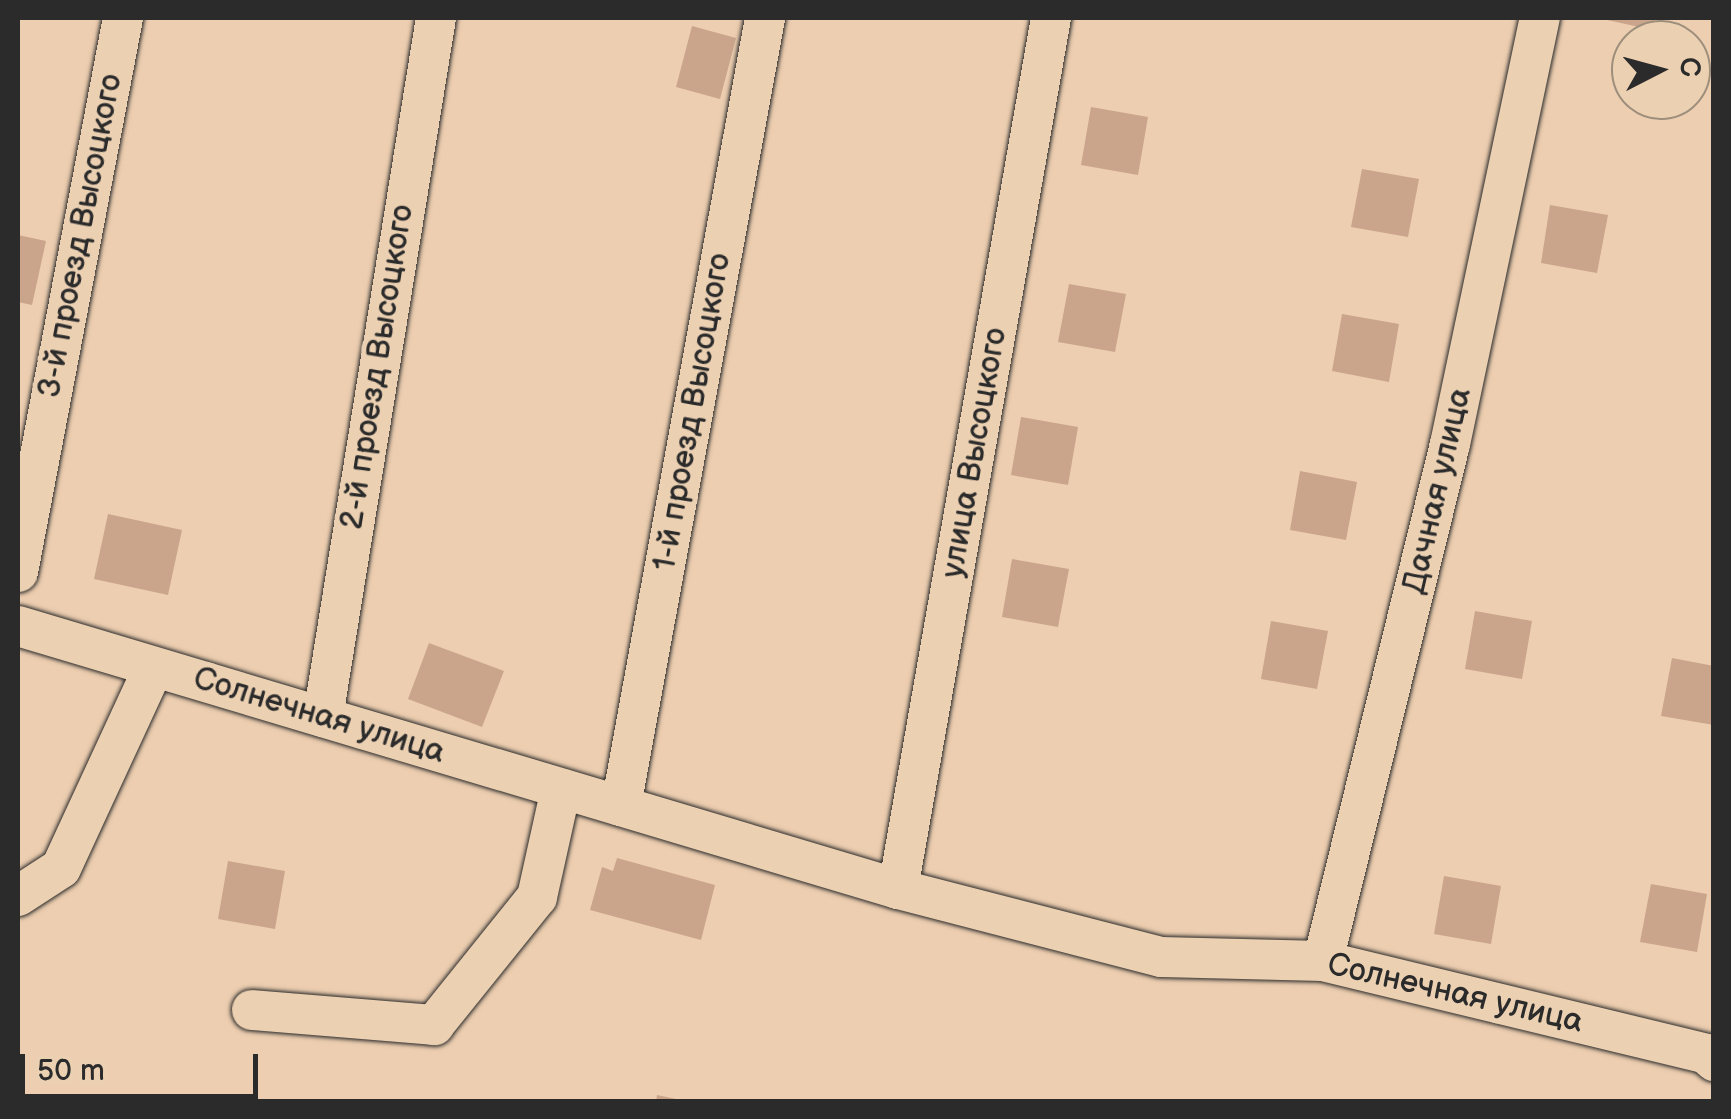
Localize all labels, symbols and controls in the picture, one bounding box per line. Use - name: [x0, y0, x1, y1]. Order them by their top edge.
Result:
- north arrow: [1611, 20, 1711, 120]
- text: С: [1672, 56, 1707, 78]
- street label: 3-й проезд Высоцкого: [31, 71, 131, 401]
- street label: 2-й проезд Высоцкого: [333, 202, 423, 532]
- street label: 1-й проезд Высоцкого: [646, 250, 740, 574]
- street label: улица Высоцкого: [934, 325, 1016, 581]
- street label: Дачная улица: [1396, 384, 1480, 598]
- street label: Солнечная улица: [189, 660, 449, 772]
- street label: Солнечная улица: [1324, 946, 1586, 1042]
- scale bar: [25, 1034, 262, 1096]
- text: 50 m: [37, 1053, 105, 1089]

